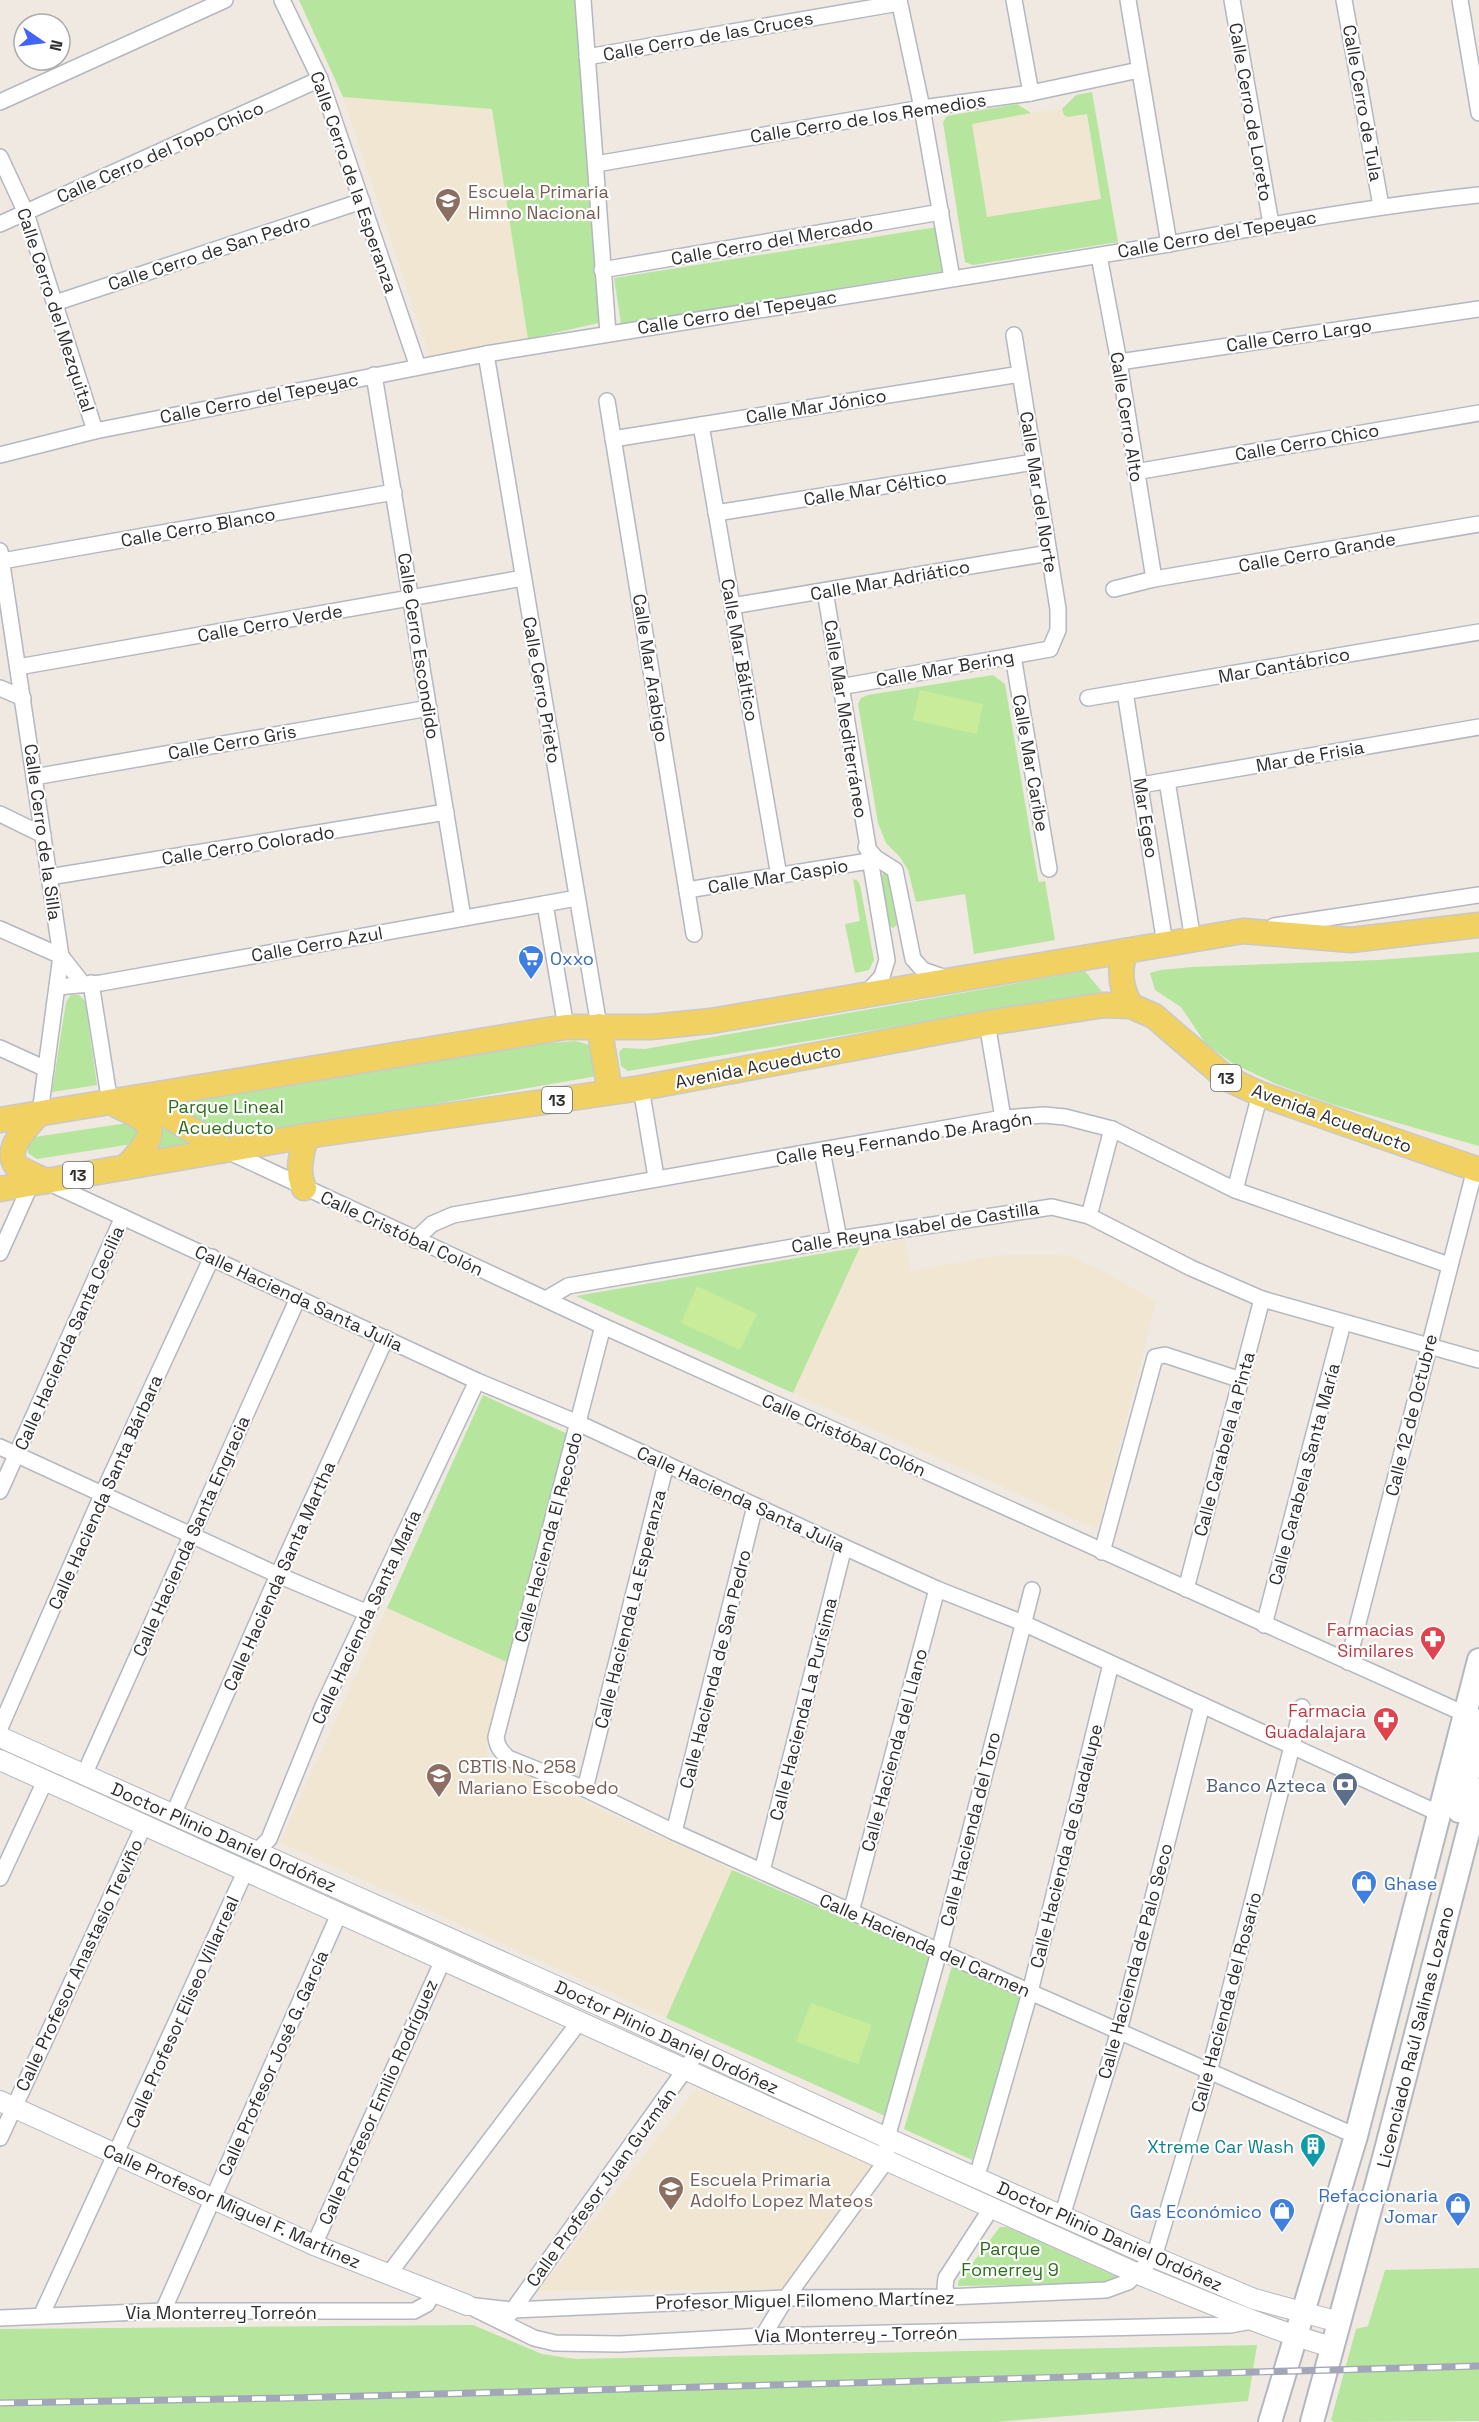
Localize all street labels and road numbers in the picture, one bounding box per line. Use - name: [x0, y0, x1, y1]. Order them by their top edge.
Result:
- street label: Calle Cerro de las Cruces: [601, 6, 815, 66]
- street label: Calle Cerro de Loreto: [1224, 21, 1278, 203]
- street label: Calle Cerro de Tula: [1338, 23, 1388, 183]
- street label: Calle Cerro de la Esperanza: [305, 68, 403, 296]
- street label: Calle Cerro de los Remedios: [748, 88, 988, 148]
- street label: Calle Cerro del Topo Chico: [53, 96, 267, 208]
- street label: Calle Cerro del Mezquital: [12, 205, 100, 415]
- street label: Calle Cerro del Tepeyac: [1116, 205, 1318, 263]
- street label: Calle Cerro de San Pedro: [105, 208, 313, 296]
- street label: Calle Cerro del Mercado: [669, 212, 875, 270]
- street label: Calle Cerro del Tepeyac: [636, 285, 838, 339]
- street label: Calle Cerro Largo: [1225, 313, 1373, 357]
- street label: Calle Cerro Alto: [1105, 350, 1149, 484]
- street label: Calle Cerro del Tepeyac: [158, 367, 360, 429]
- street label: Calle Mar Jónico: [744, 384, 888, 428]
- street label: Calle Mar del Norte: [1015, 410, 1063, 574]
- street label: Calle Cerro Chico: [1233, 418, 1381, 466]
- street label: Calle Mar Céltico: [802, 465, 948, 511]
- street label: Calle Cerro Blanco: [119, 502, 277, 552]
- street label: Calle Cerro Grande: [1237, 527, 1397, 577]
- street label: Calle Cerro Escondido: [393, 551, 445, 741]
- street label: Calle Mar Adriático: [808, 555, 972, 605]
- street label: Calle Mar Báltico: [716, 577, 764, 723]
- street label: Calle Mar Arabigo: [628, 592, 674, 744]
- street label: Calle Cerro Verde: [196, 599, 344, 647]
- street label: Calle Cerro Prieto: [518, 615, 566, 765]
- street label: Calle Mar Mediterráneo: [819, 618, 873, 820]
- street label: Mar Cantábrico: [1216, 642, 1352, 688]
- street label: Calle Mar Bering: [874, 645, 1016, 691]
- street label: Calle Mar Caribe: [1008, 693, 1054, 833]
- street label: Calle Cerro Gris: [166, 719, 298, 765]
- street label: Mar de Frisia: [1254, 735, 1366, 777]
- street label: Calle Cerro de la Silla: [19, 742, 67, 922]
- street label: Mar Egeo: [1128, 776, 1164, 860]
- street label: Calle Cerro Colorado: [160, 820, 336, 870]
- street label: Calle Mar Caspio: [706, 854, 850, 898]
- street label: Calle Cerro Azul: [249, 921, 385, 967]
- street label: Avenida Acueducto: [673, 1039, 843, 1093]
- road number: 13: [1211, 1065, 1241, 1091]
- street label: Avenida Acueducto: [1249, 1078, 1415, 1158]
- road number: 13: [542, 1087, 572, 1113]
- street label: Calle Rey Fernando De Aragón: [774, 1106, 1034, 1170]
- road number: 13: [63, 1162, 93, 1188]
- street label: Calle Cristóbal Colón: [317, 1185, 487, 1281]
- street label: Calle Reyna Isabel de Castilla: [790, 1196, 1040, 1258]
- street label: Calle Hacienda Santa Cecilia: [9, 1222, 129, 1454]
- street label: Calle Hacienda Santa Julia: [191, 1240, 407, 1356]
- street label: Calle 12 de Octubre: [1380, 1332, 1442, 1498]
- street label: Calle Carabela la Pinta: [1188, 1349, 1260, 1539]
- street label: Calle Carabela Santa María: [1263, 1360, 1345, 1588]
- street label: Calle Hacienda Santa Bárbara: [43, 1371, 167, 1613]
- street label: Calle Cristóbal Colón: [758, 1388, 930, 1482]
- street label: Calle Hacienda Santa Engracia: [127, 1412, 255, 1660]
- street label: Calle Hacienda El Recodo: [509, 1429, 587, 1645]
- street label: Calle Hacienda Santa Julia: [633, 1441, 849, 1557]
- street label: Calle Hacienda Santa Martha: [218, 1458, 340, 1694]
- street label: Calle Hacienda La Esperanza: [589, 1487, 671, 1731]
- street label: Calle Hacienda Santa María: [306, 1506, 426, 1728]
- street label: Calle Hacienda de San Pedro: [674, 1547, 756, 1791]
- street label: Calle Hacienda La Purísima: [764, 1595, 842, 1823]
- street label: Calle Hacienda del Llano: [856, 1646, 932, 1854]
- street label: Calle Hacienda de Guadalupe: [1024, 1722, 1108, 1970]
- street label: Calle Hacienda del Toro: [935, 1729, 1005, 1929]
- street label: Doctor Plinio Daniel Ordóñez: [108, 1777, 340, 1897]
- street label: Calle Profesor Anastasio Treviño: [10, 1835, 148, 2095]
- street label: Calle Hacienda de Palo Seco: [1092, 1841, 1178, 2081]
- street label: Calle Hacienda del Carmen: [816, 1888, 1034, 2002]
- street label: Calle Hacienda del Rosario: [1185, 1889, 1267, 2115]
- street label: Calle Profesor Eliseo Villarreal: [120, 1892, 244, 2132]
- street label: Licenciado Raúl Salinas Lozano: [1371, 1904, 1459, 2170]
- street label: Calle Profesor José G. García: [213, 1946, 333, 2180]
- street label: Doctor Plinio Daniel Ordóñez: [551, 1975, 783, 2099]
- street label: Calle Profesor Emilio Rodríguez: [313, 1976, 443, 2228]
- street label: Calle Profesor Juan Guzmán: [521, 2083, 681, 2291]
- street label: Calle Profesor Miguel F. Martínez: [100, 2139, 364, 2273]
- street label: Doctor Plinio Daniel Ordóñez: [994, 2176, 1226, 2296]
- street label: Profesor Miguel Filomeno Martínez: [655, 2286, 955, 2314]
- street label: Via Monterrey Torreón: [125, 2301, 317, 2324]
- street label: Via Monterrey - Torreón: [754, 2321, 958, 2347]

